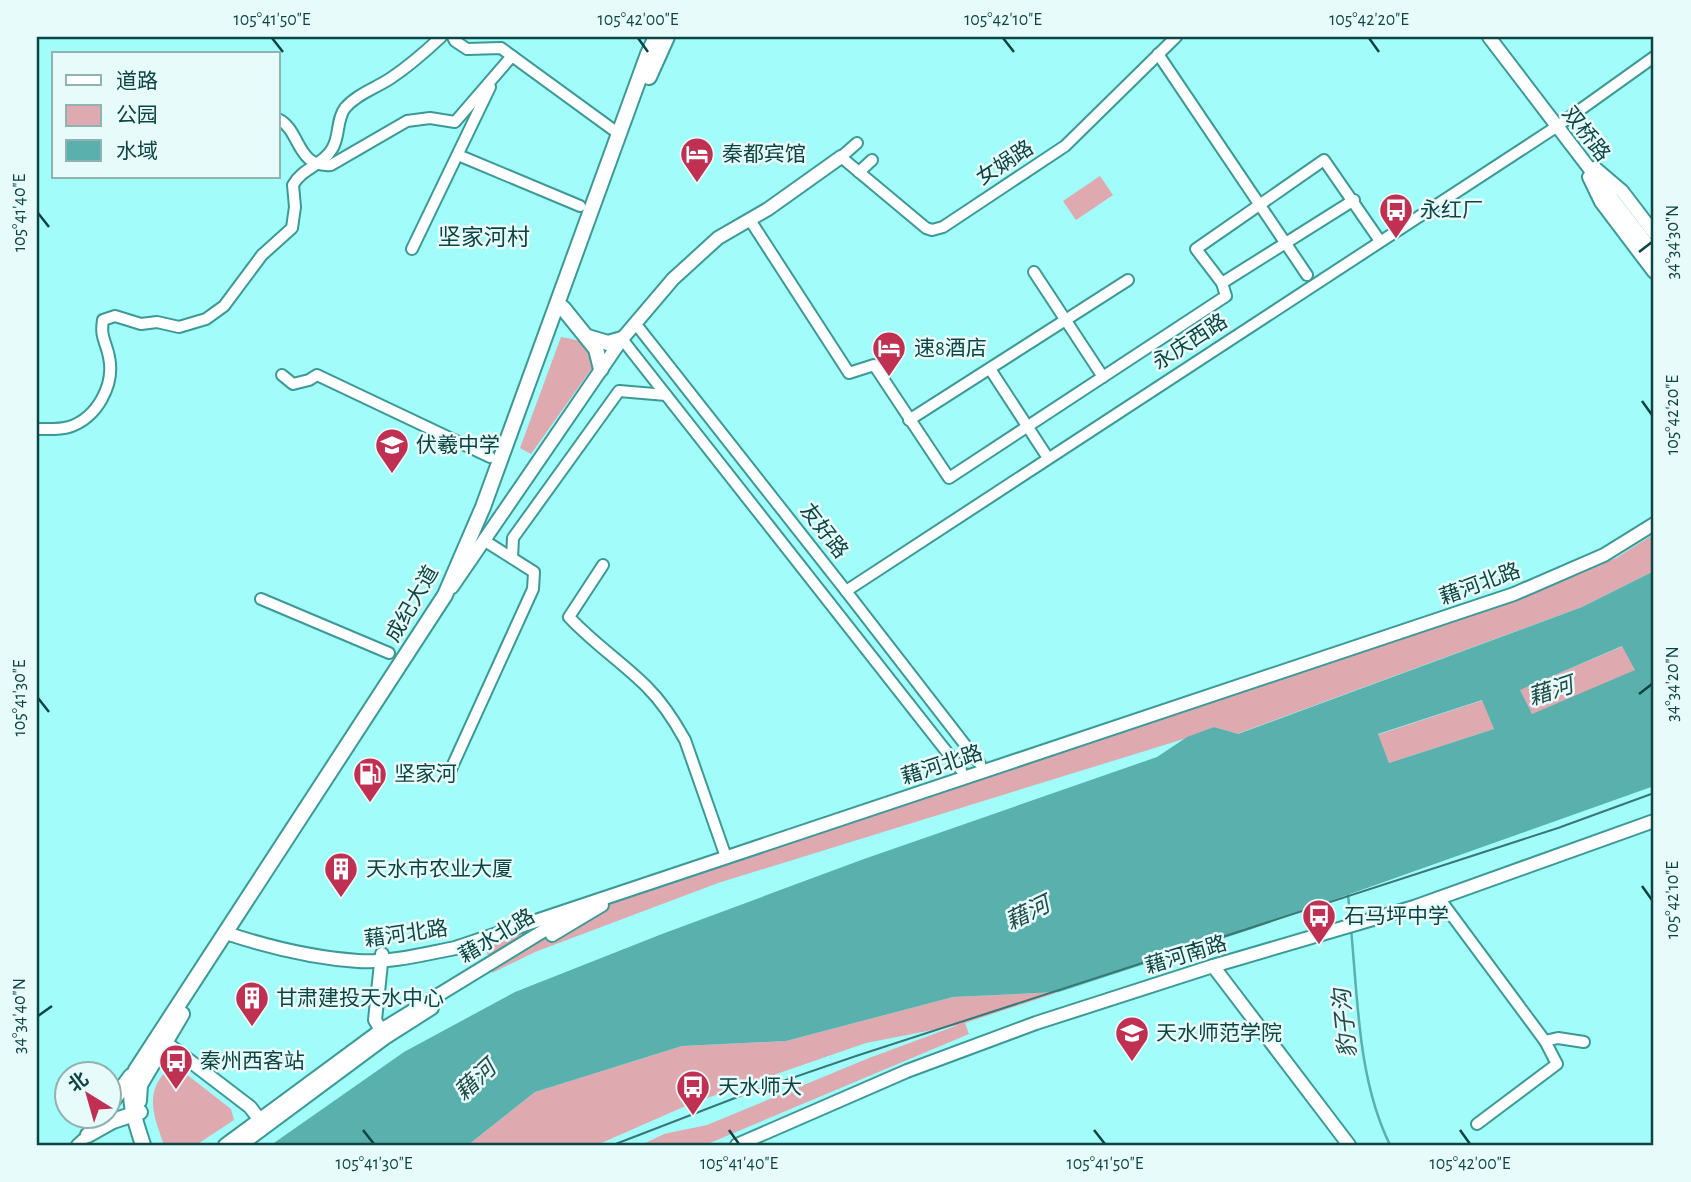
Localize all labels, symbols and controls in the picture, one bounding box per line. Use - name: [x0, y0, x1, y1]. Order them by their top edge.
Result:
- text: 105°41'50"E: [233, 11, 311, 29]
- text: 105°42'00"E: [597, 11, 679, 29]
- text: 105°42'10"E: [964, 11, 1042, 29]
- text: 105°42'20"E: [1329, 11, 1409, 29]
- legend: [52, 52, 280, 178]
- text: 道路: [116, 70, 158, 92]
- street label: 双桥路: [1558, 102, 1614, 165]
- text: 公园: [116, 104, 158, 126]
- hotel icon: 秦都宾馆: [678, 135, 716, 184]
- street label: 女娲路: [972, 136, 1037, 189]
- text: 水域: [116, 140, 158, 162]
- place label: 秦都宾馆: [722, 143, 806, 165]
- text: 105°41'40"E: [11, 174, 29, 252]
- bus stop icon: 永红厂: [1377, 191, 1415, 240]
- place label: 永红厂: [1420, 199, 1483, 221]
- text: 34°34'30"N: [1664, 205, 1682, 279]
- district label: 坚家河村: [438, 225, 530, 250]
- street label: 永庆西路: [1149, 309, 1231, 374]
- hotel icon: 速8酒店: [870, 329, 908, 378]
- place label: 速8酒店: [914, 337, 987, 359]
- text: 105°42'20"E: [1664, 375, 1682, 455]
- school or university icon: 伏羲中学: [373, 426, 411, 475]
- place label: 伏羲中学: [416, 434, 500, 456]
- street label: 友好路: [796, 499, 852, 562]
- street label: 藉河北路: [1437, 559, 1523, 608]
- street label: 成纪大道: [381, 562, 442, 646]
- text: 34°34'20"N: [1664, 646, 1682, 722]
- text: 105°41'30"E: [11, 659, 29, 736]
- water label: 藉河: [1525, 671, 1580, 710]
- street label: 藉河北路: [899, 741, 985, 788]
- fuel station icon: 坚家河: [351, 755, 389, 804]
- place label: 坚家河: [394, 763, 457, 785]
- building icon: 天水市农业大厦: [322, 850, 360, 899]
- place label: 天水市农业大厦: [366, 858, 513, 880]
- text: 105°42'10"E: [1664, 861, 1682, 939]
- water label: 藉河: [1001, 890, 1057, 934]
- bus stop icon: 石马坪中学: [1300, 897, 1338, 946]
- street label: 藉水北路: [455, 905, 538, 967]
- place label: 石马坪中学: [1344, 905, 1449, 927]
- street label: 藉河北路: [363, 917, 449, 950]
- street label: 藉河南路: [1142, 932, 1229, 977]
- text: 34°34'40"N: [11, 978, 29, 1054]
- building icon: 甘肃建投天水中心: [233, 979, 271, 1028]
- water label: 豹子沟: [1329, 985, 1361, 1059]
- place label: 甘肃建投天水中心: [276, 987, 444, 1009]
- school or university icon: 天水师范学院: [1113, 1014, 1151, 1063]
- place label: 天水师范学院: [1156, 1022, 1282, 1044]
- bus stop icon: 秦州西客站: [157, 1042, 195, 1091]
- place label: 秦州西客站: [200, 1049, 305, 1072]
- water label: 藉河: [450, 1053, 504, 1105]
- north arrow: [52, 1060, 122, 1130]
- bus stop icon: 天水师大: [674, 1068, 712, 1117]
- text: 北: [65, 1069, 92, 1096]
- place label: 天水师大: [718, 1076, 802, 1098]
- text: 105°41'30"E: [336, 1155, 413, 1173]
- text: 105°41'40"E: [700, 1155, 778, 1173]
- text: 105°41'50"E: [1066, 1155, 1144, 1173]
- text: 105°42'00"E: [1429, 1155, 1511, 1173]

